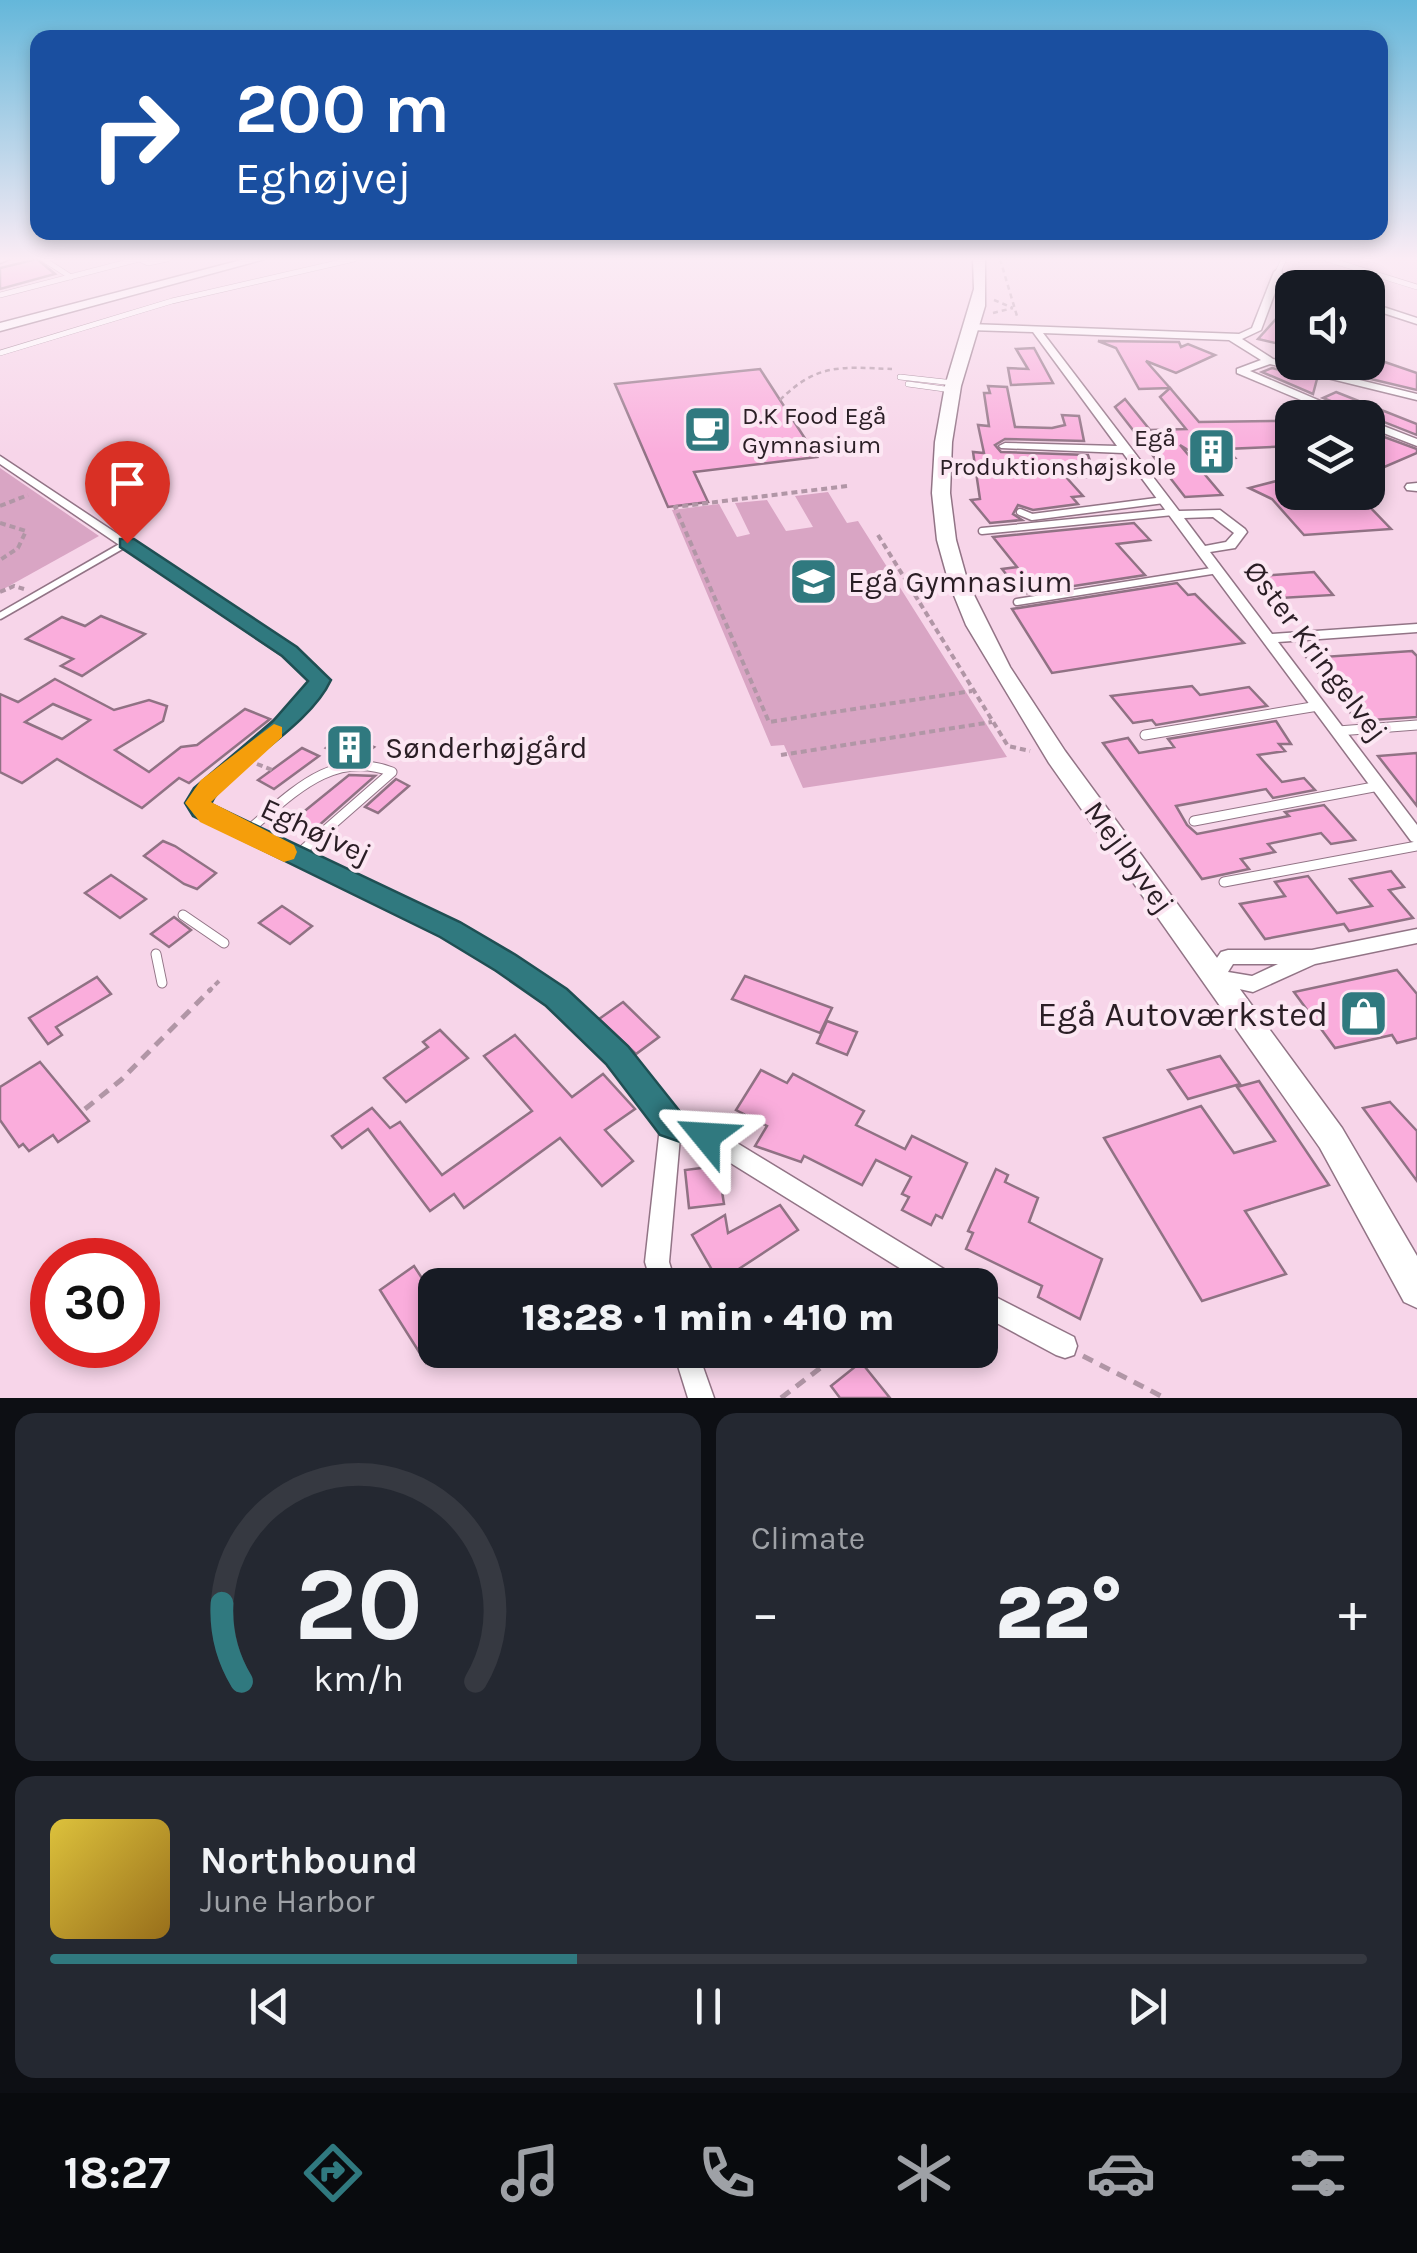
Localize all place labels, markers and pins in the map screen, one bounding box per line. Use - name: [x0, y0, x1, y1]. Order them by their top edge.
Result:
- place label: D.K Food Egå Gymnasium: [742, 401, 887, 459]
- cafe icon: D.K Food Egå Gymnasium: [681, 403, 733, 455]
- place label: Egå Produktionshøjskole: [939, 423, 1176, 481]
- building icon: Egå Produktionshøjskole: [1185, 425, 1237, 477]
- pin: [85, 441, 170, 544]
- school or university icon: Egå Gymnasium: [787, 556, 839, 608]
- place label: Egå Gymnasium: [848, 564, 1072, 600]
- building icon: Sønderhøjgård: [324, 722, 376, 774]
- place label: Sønderhøjgård: [385, 730, 588, 766]
- shop icon: Egå Autoværksted: [1337, 988, 1389, 1040]
- place label: Egå Autoværksted: [1038, 994, 1328, 1035]

